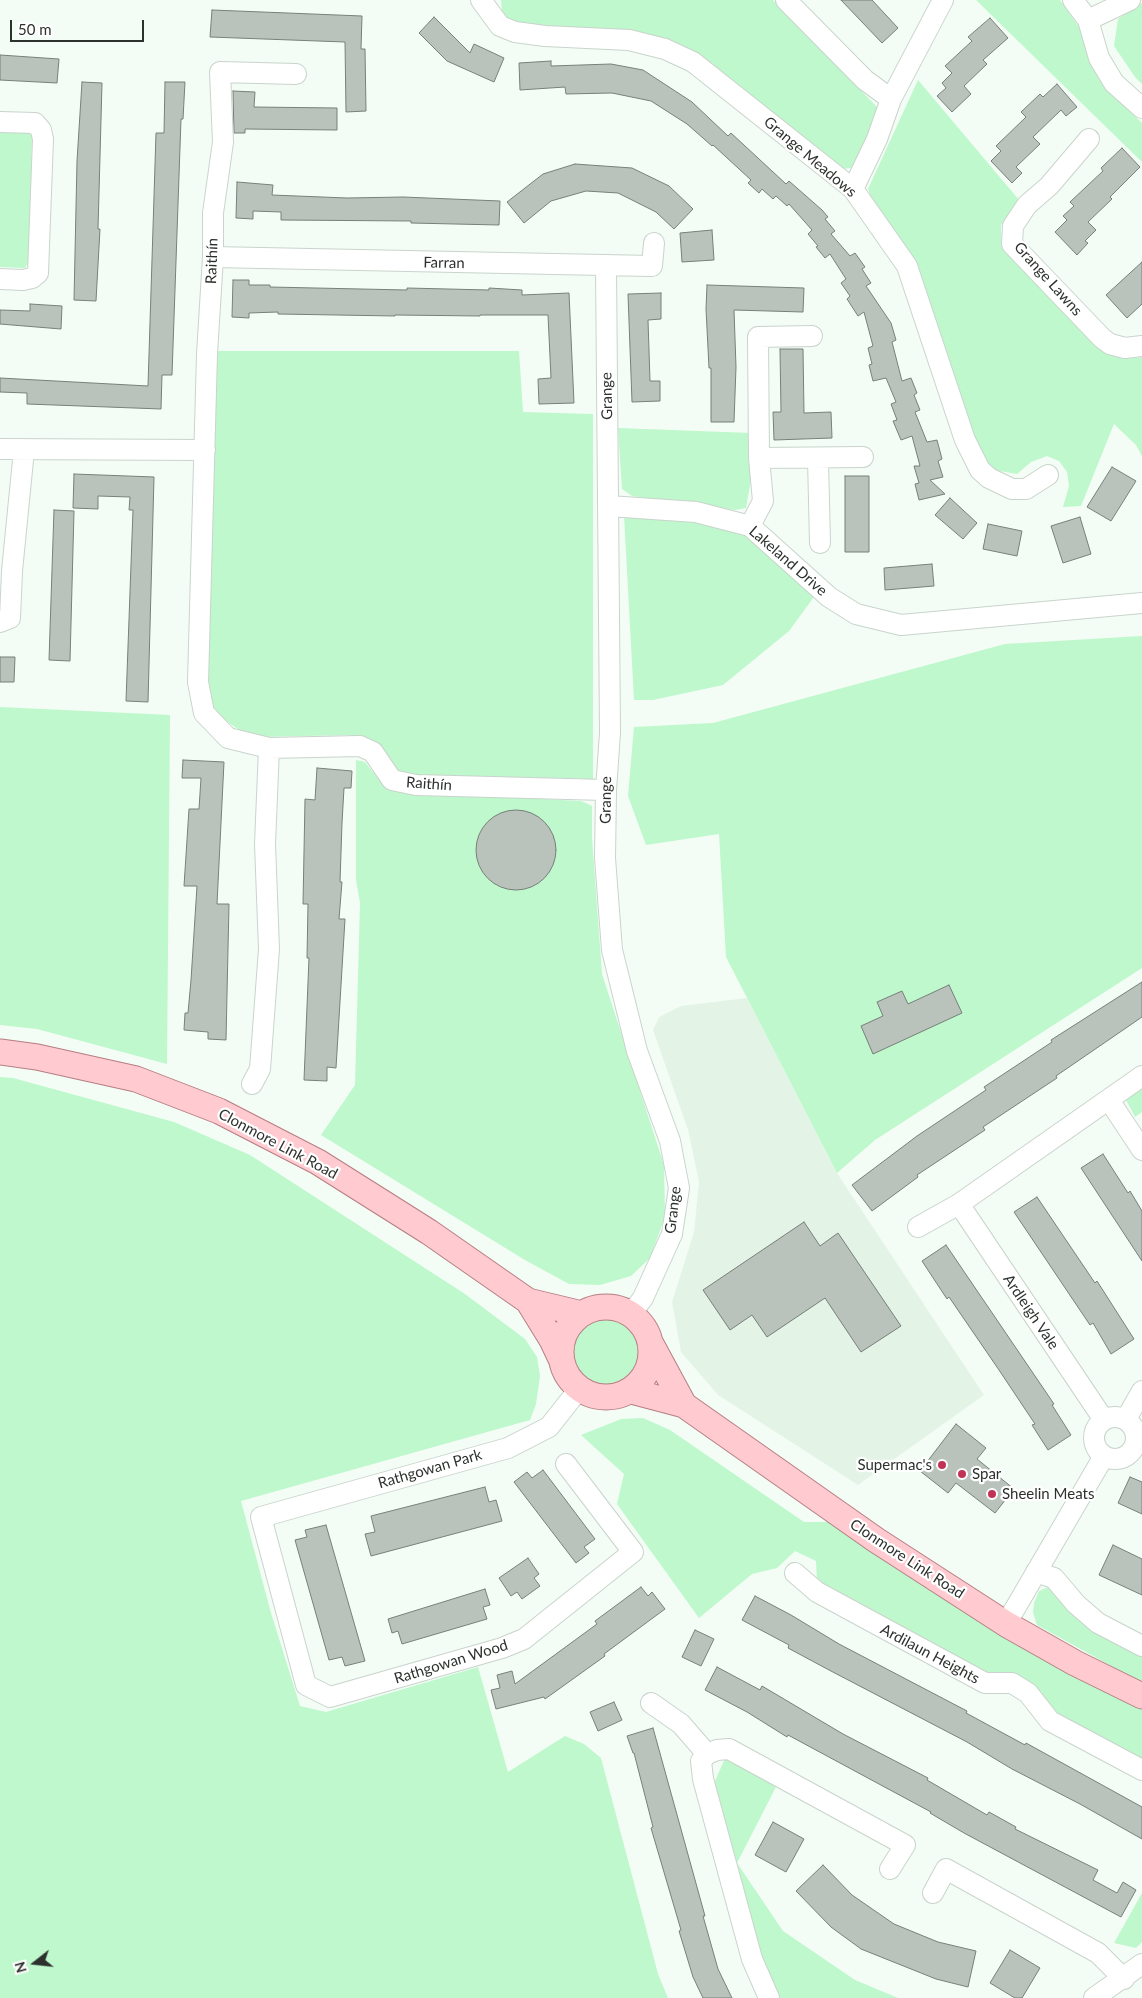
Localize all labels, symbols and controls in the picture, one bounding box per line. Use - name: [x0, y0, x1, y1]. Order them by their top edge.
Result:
- scale bar: [12, 10, 146, 42]
- text: 50 m: [18, 20, 52, 38]
- street label: Grange Meadows: [760, 113, 860, 201]
- street label: Raithín: [202, 238, 222, 284]
- street label: Grange Lawns: [1010, 238, 1086, 320]
- street label: Farran: [423, 254, 465, 272]
- street label: Grange: [598, 372, 616, 420]
- street label: Lakeland Drive: [745, 522, 831, 600]
- street label: Raithín: [405, 773, 453, 795]
- street label: Grange: [597, 776, 615, 824]
- street label: Clonmore Link Road: [215, 1105, 341, 1183]
- street label: Grange: [661, 1185, 685, 1235]
- street label: Ardleigh Vale: [999, 1271, 1063, 1353]
- street label: Rathgowan Park: [376, 1446, 484, 1492]
- place label: Supermac's: [857, 1456, 932, 1474]
- marker: Supermac's: [936, 1459, 948, 1471]
- place label: Spar: [972, 1465, 1001, 1483]
- marker: Spar: [956, 1468, 968, 1480]
- place label: Sheelin Meats: [1002, 1485, 1094, 1503]
- marker: Sheelin Meats: [986, 1488, 998, 1500]
- street label: Clonmore Link Road: [846, 1515, 968, 1603]
- street label: Ardilaun Heights: [877, 1620, 983, 1688]
- street label: Rathgowan Wood: [392, 1636, 510, 1688]
- north arrow: [10, 1938, 60, 1988]
- text: N: [10, 1960, 30, 1975]

